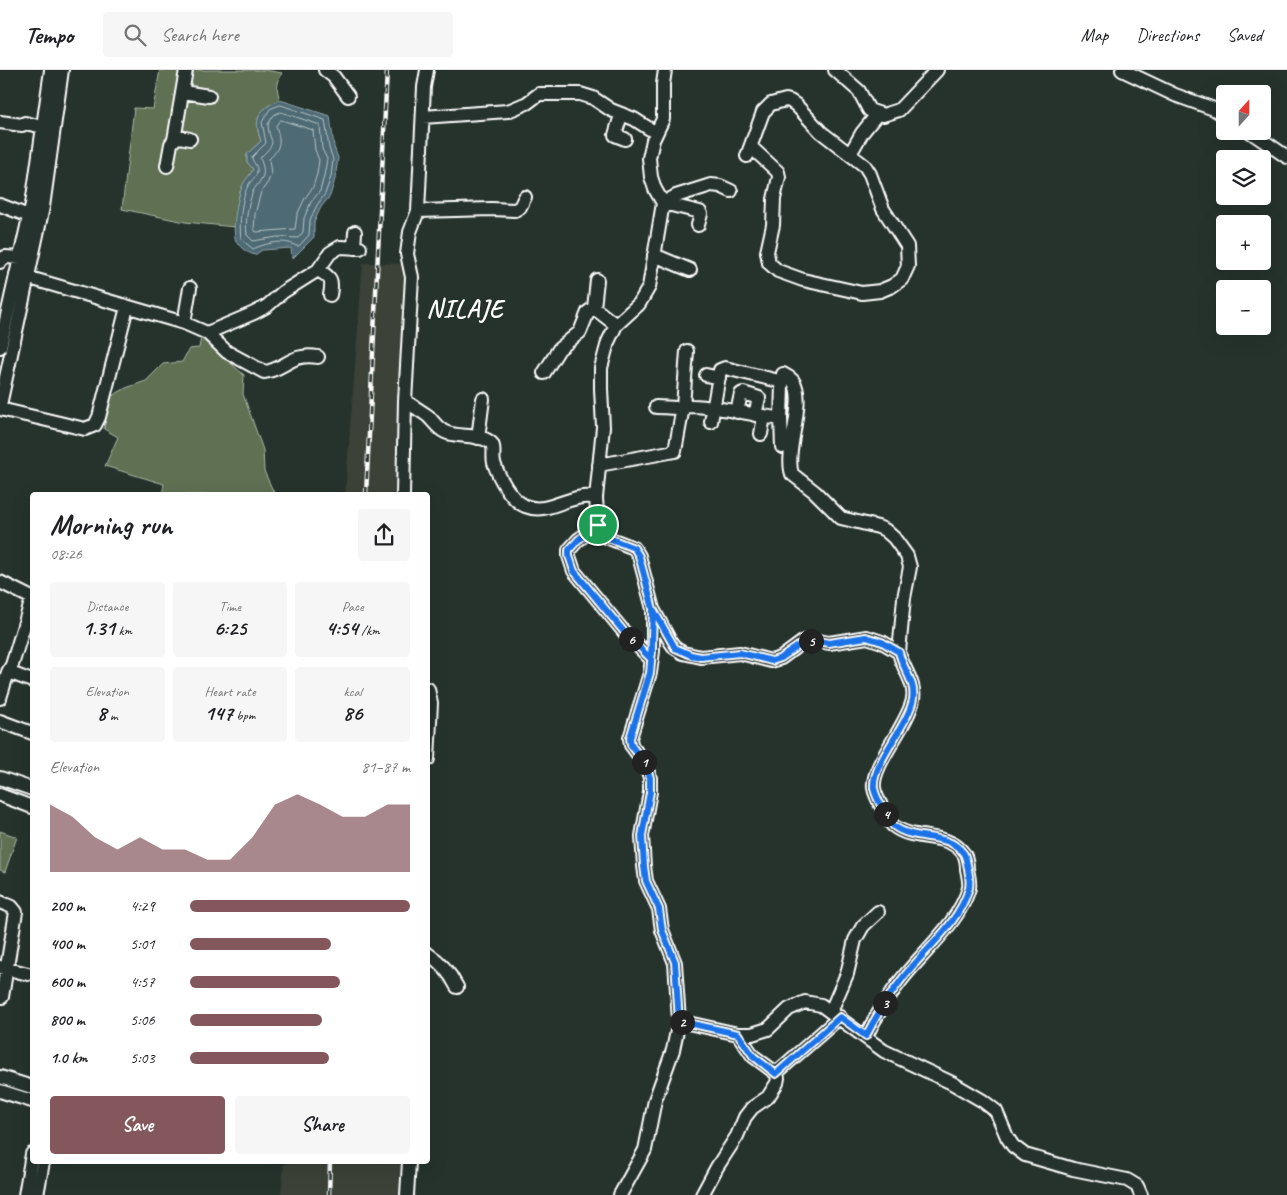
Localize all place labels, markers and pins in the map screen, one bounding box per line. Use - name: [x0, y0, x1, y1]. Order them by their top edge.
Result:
- pin: [577, 504, 619, 546]
- pin: 6: [618, 626, 644, 652]
- pin: 5: [798, 628, 824, 654]
- pin: 1: [632, 750, 656, 774]
- pin: 4: [874, 802, 898, 826]
- pin: 3: [872, 990, 898, 1016]
- pin: 2: [670, 1010, 694, 1034]

